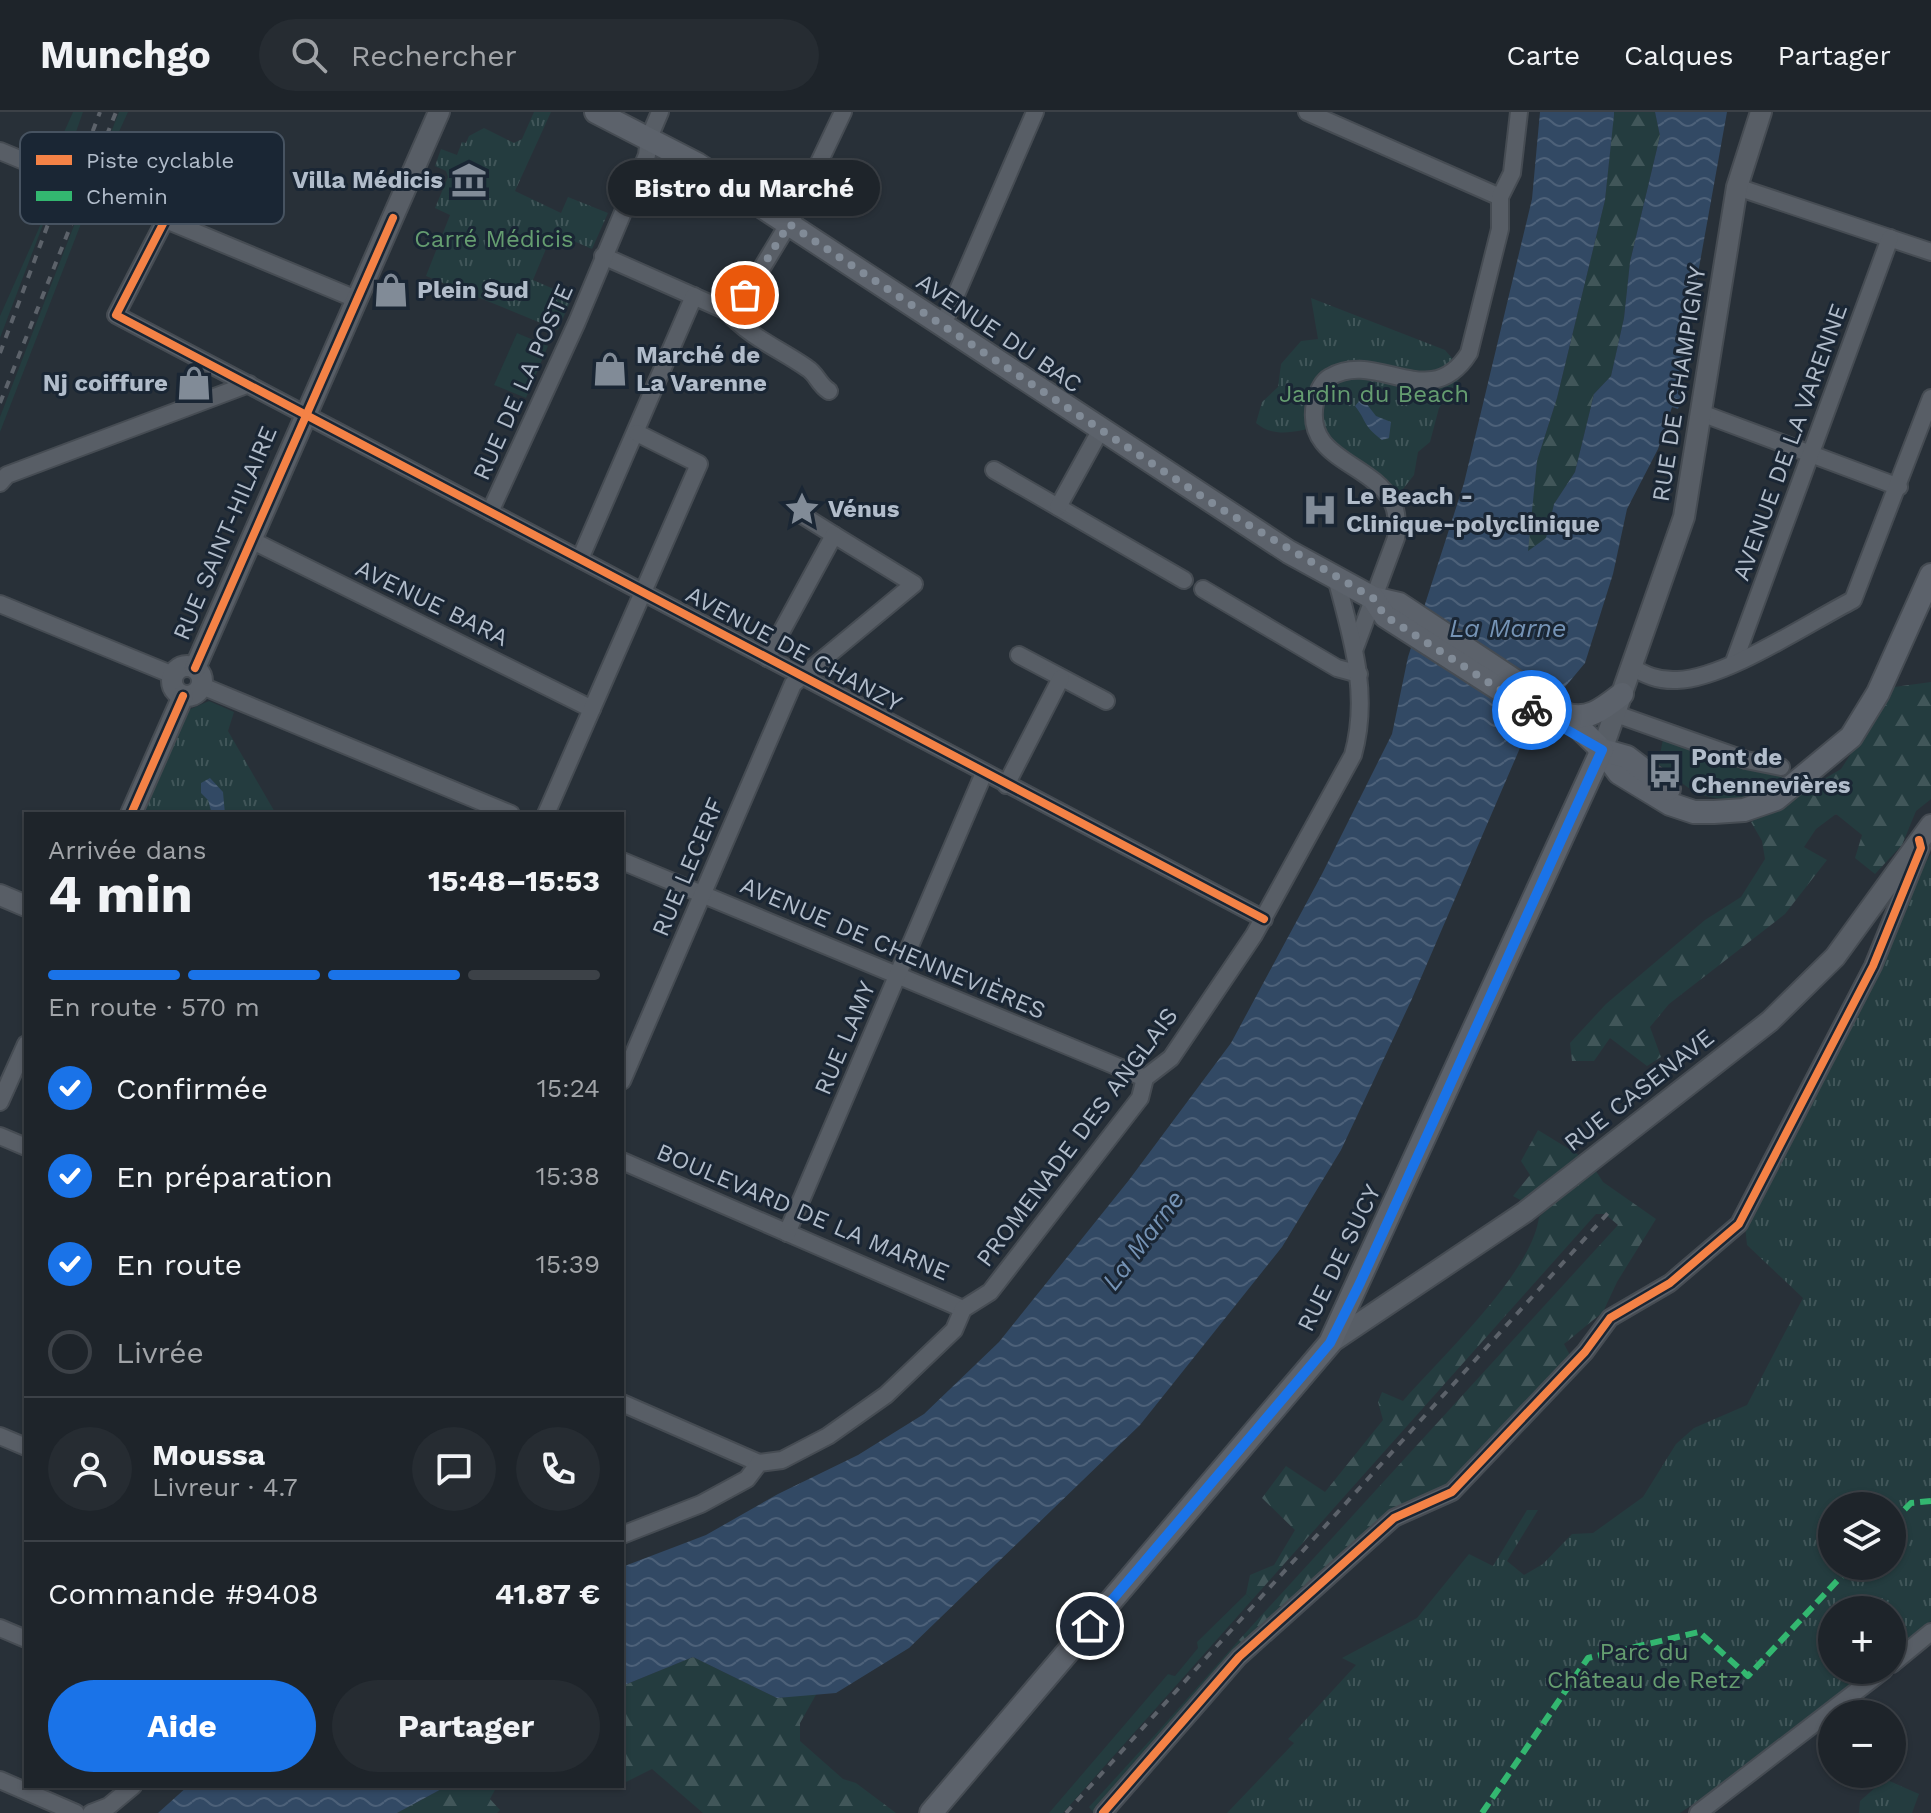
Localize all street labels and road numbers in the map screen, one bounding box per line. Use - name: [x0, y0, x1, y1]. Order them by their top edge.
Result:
- street label: RUE DE CHAMPIGNY: [1647, 264, 1711, 504]
- street label: AVENUE DU BAC: [911, 267, 1087, 399]
- street label: RUE DE LA POSTE: [467, 280, 579, 484]
- street label: AVENUE DE LA VARENNE: [1727, 300, 1853, 584]
- street label: RUE SAINT-HILAIRE: [167, 422, 283, 644]
- street label: AVENUE BARA: [351, 554, 513, 652]
- street label: AVENUE DE CHANZY: [681, 580, 907, 718]
- street label: RUE LECERF: [646, 793, 730, 941]
- street label: AVENUE DE CHENNEVIÈRES: [736, 871, 1050, 1025]
- street label: RUE LAMY: [808, 977, 882, 1099]
- street label: PROMENADE DES ANGLAIS: [970, 1002, 1184, 1272]
- street label: RUE CASENAVE: [1559, 1023, 1719, 1157]
- street label: BOULEVARD DE LA MARNE: [652, 1138, 954, 1286]
- street label: RUE DE SUCY: [1291, 1180, 1387, 1336]

